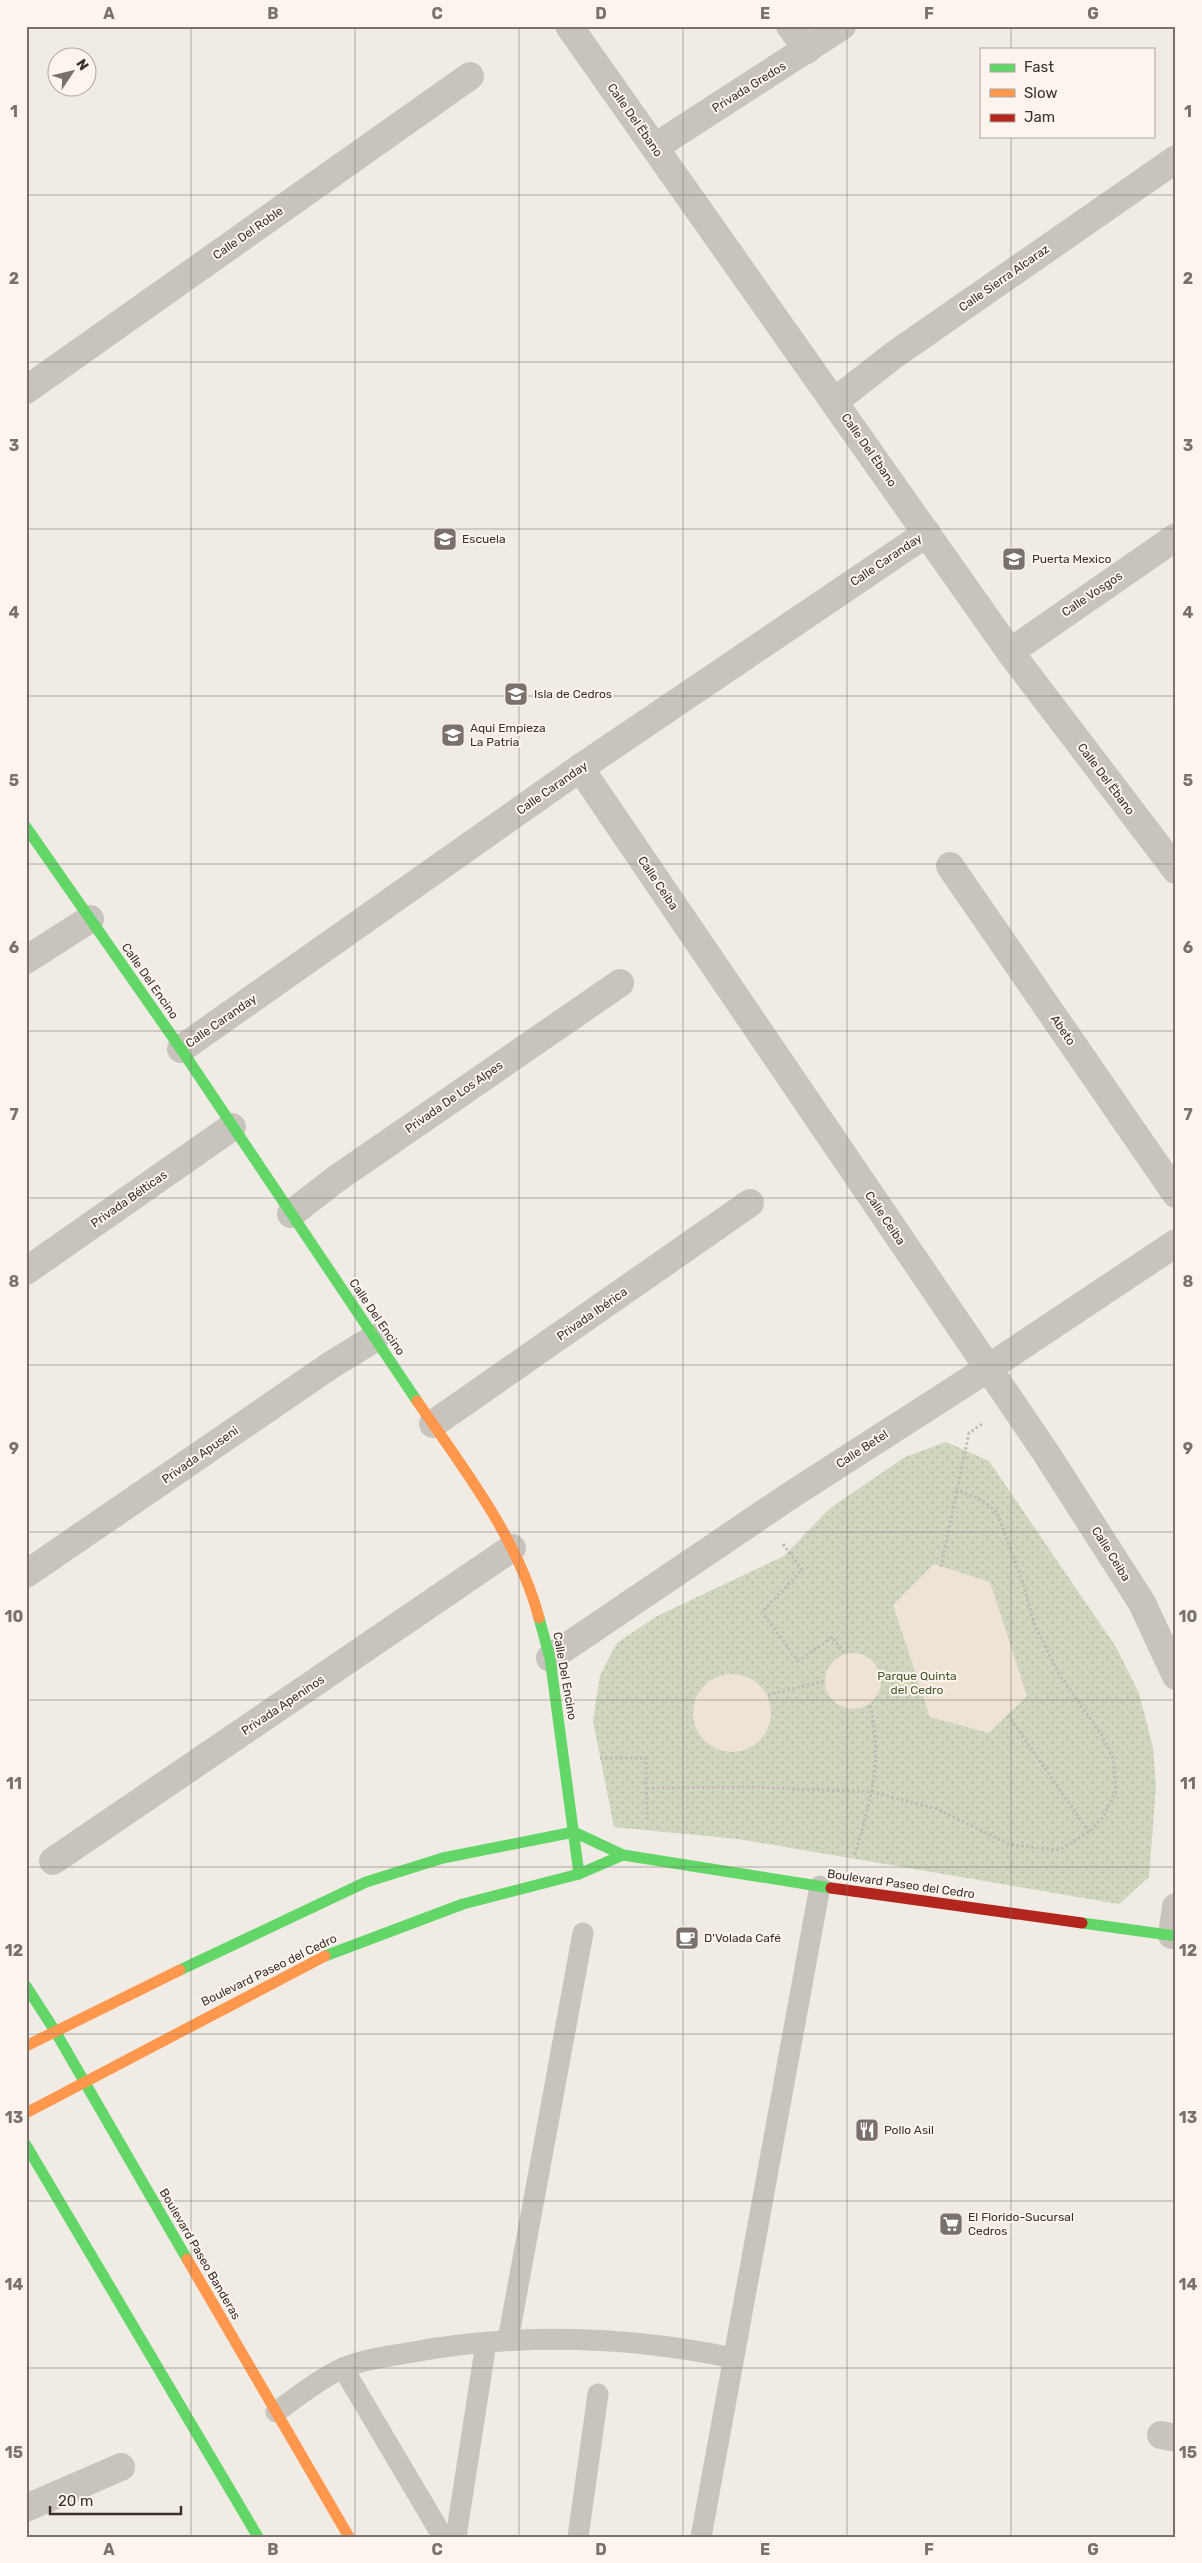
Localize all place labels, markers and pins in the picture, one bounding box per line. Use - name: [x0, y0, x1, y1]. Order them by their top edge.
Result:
- school or university icon: Escuela: [432, 526, 458, 552]
- place label: Escuela: [462, 532, 506, 546]
- school or university icon: Puerta Mexico: [1001, 546, 1027, 572]
- place label: Puerta Mexico: [1032, 552, 1112, 566]
- school or university icon: Isla de Cedros: [503, 681, 529, 707]
- place label: Isla de Cedros: [534, 687, 612, 701]
- place label: Aqui Empieza La Patria: [470, 721, 546, 749]
- school or university icon: Aqui Empieza La Patria: [440, 722, 466, 748]
- cafe icon: D'Volada Café: [674, 1925, 700, 1951]
- place label: D'Volada Café: [704, 1931, 781, 1945]
- restaurant icon: Pollo Asil: [854, 2117, 880, 2143]
- place label: Pollo Asil: [884, 2123, 934, 2137]
- place label: El Florido-Sucursal Cedros: [968, 2210, 1074, 2238]
- supermarket icon: El Florido-Sucursal Cedros: [938, 2211, 964, 2237]

